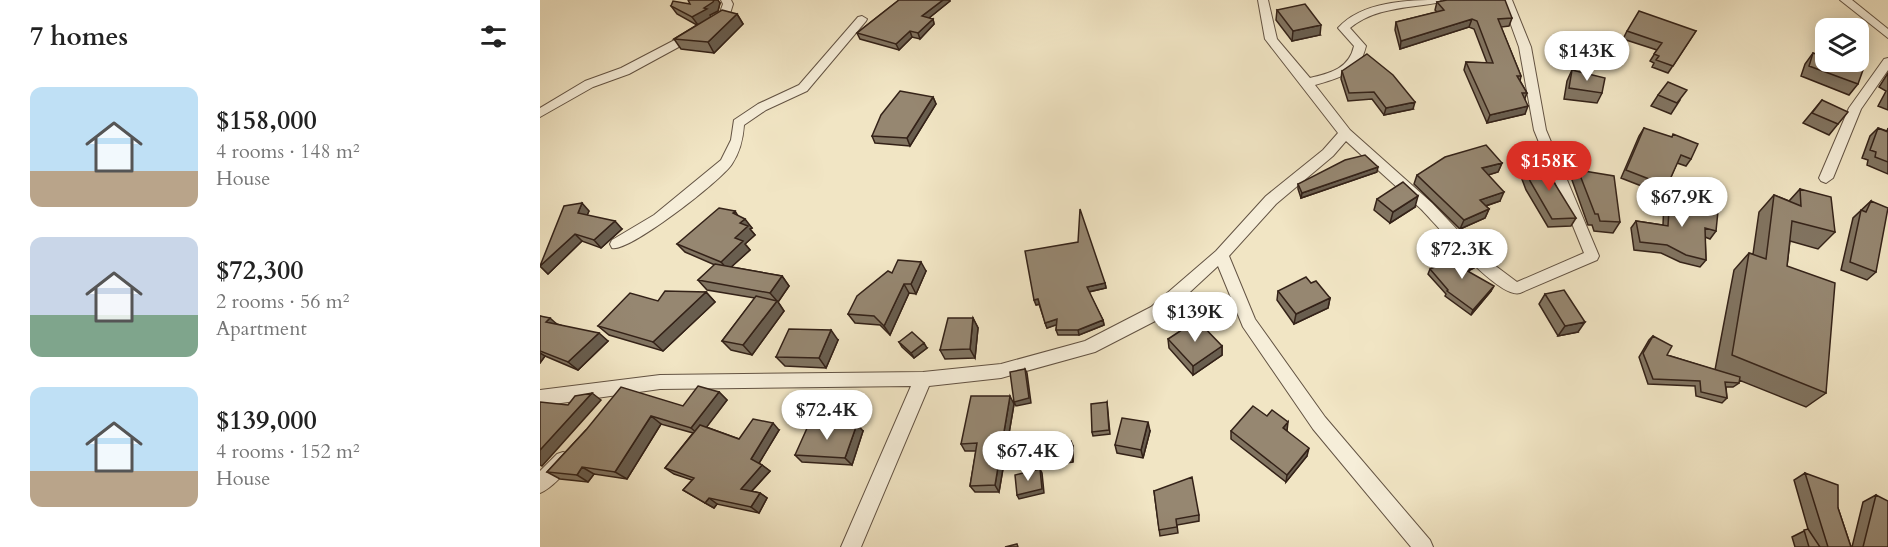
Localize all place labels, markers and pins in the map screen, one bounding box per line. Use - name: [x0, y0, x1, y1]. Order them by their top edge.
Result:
- pin: $143K: [1545, 31, 1629, 82]
- pin: $158K: [1507, 141, 1591, 192]
- pin: $67.9K: [1633, 177, 1731, 228]
- pin: $72.3K: [1413, 229, 1511, 280]
- pin: $139K: [1153, 292, 1237, 343]
- pin: $72.4K: [778, 390, 876, 441]
- pin: $67.4K: [979, 431, 1077, 482]

